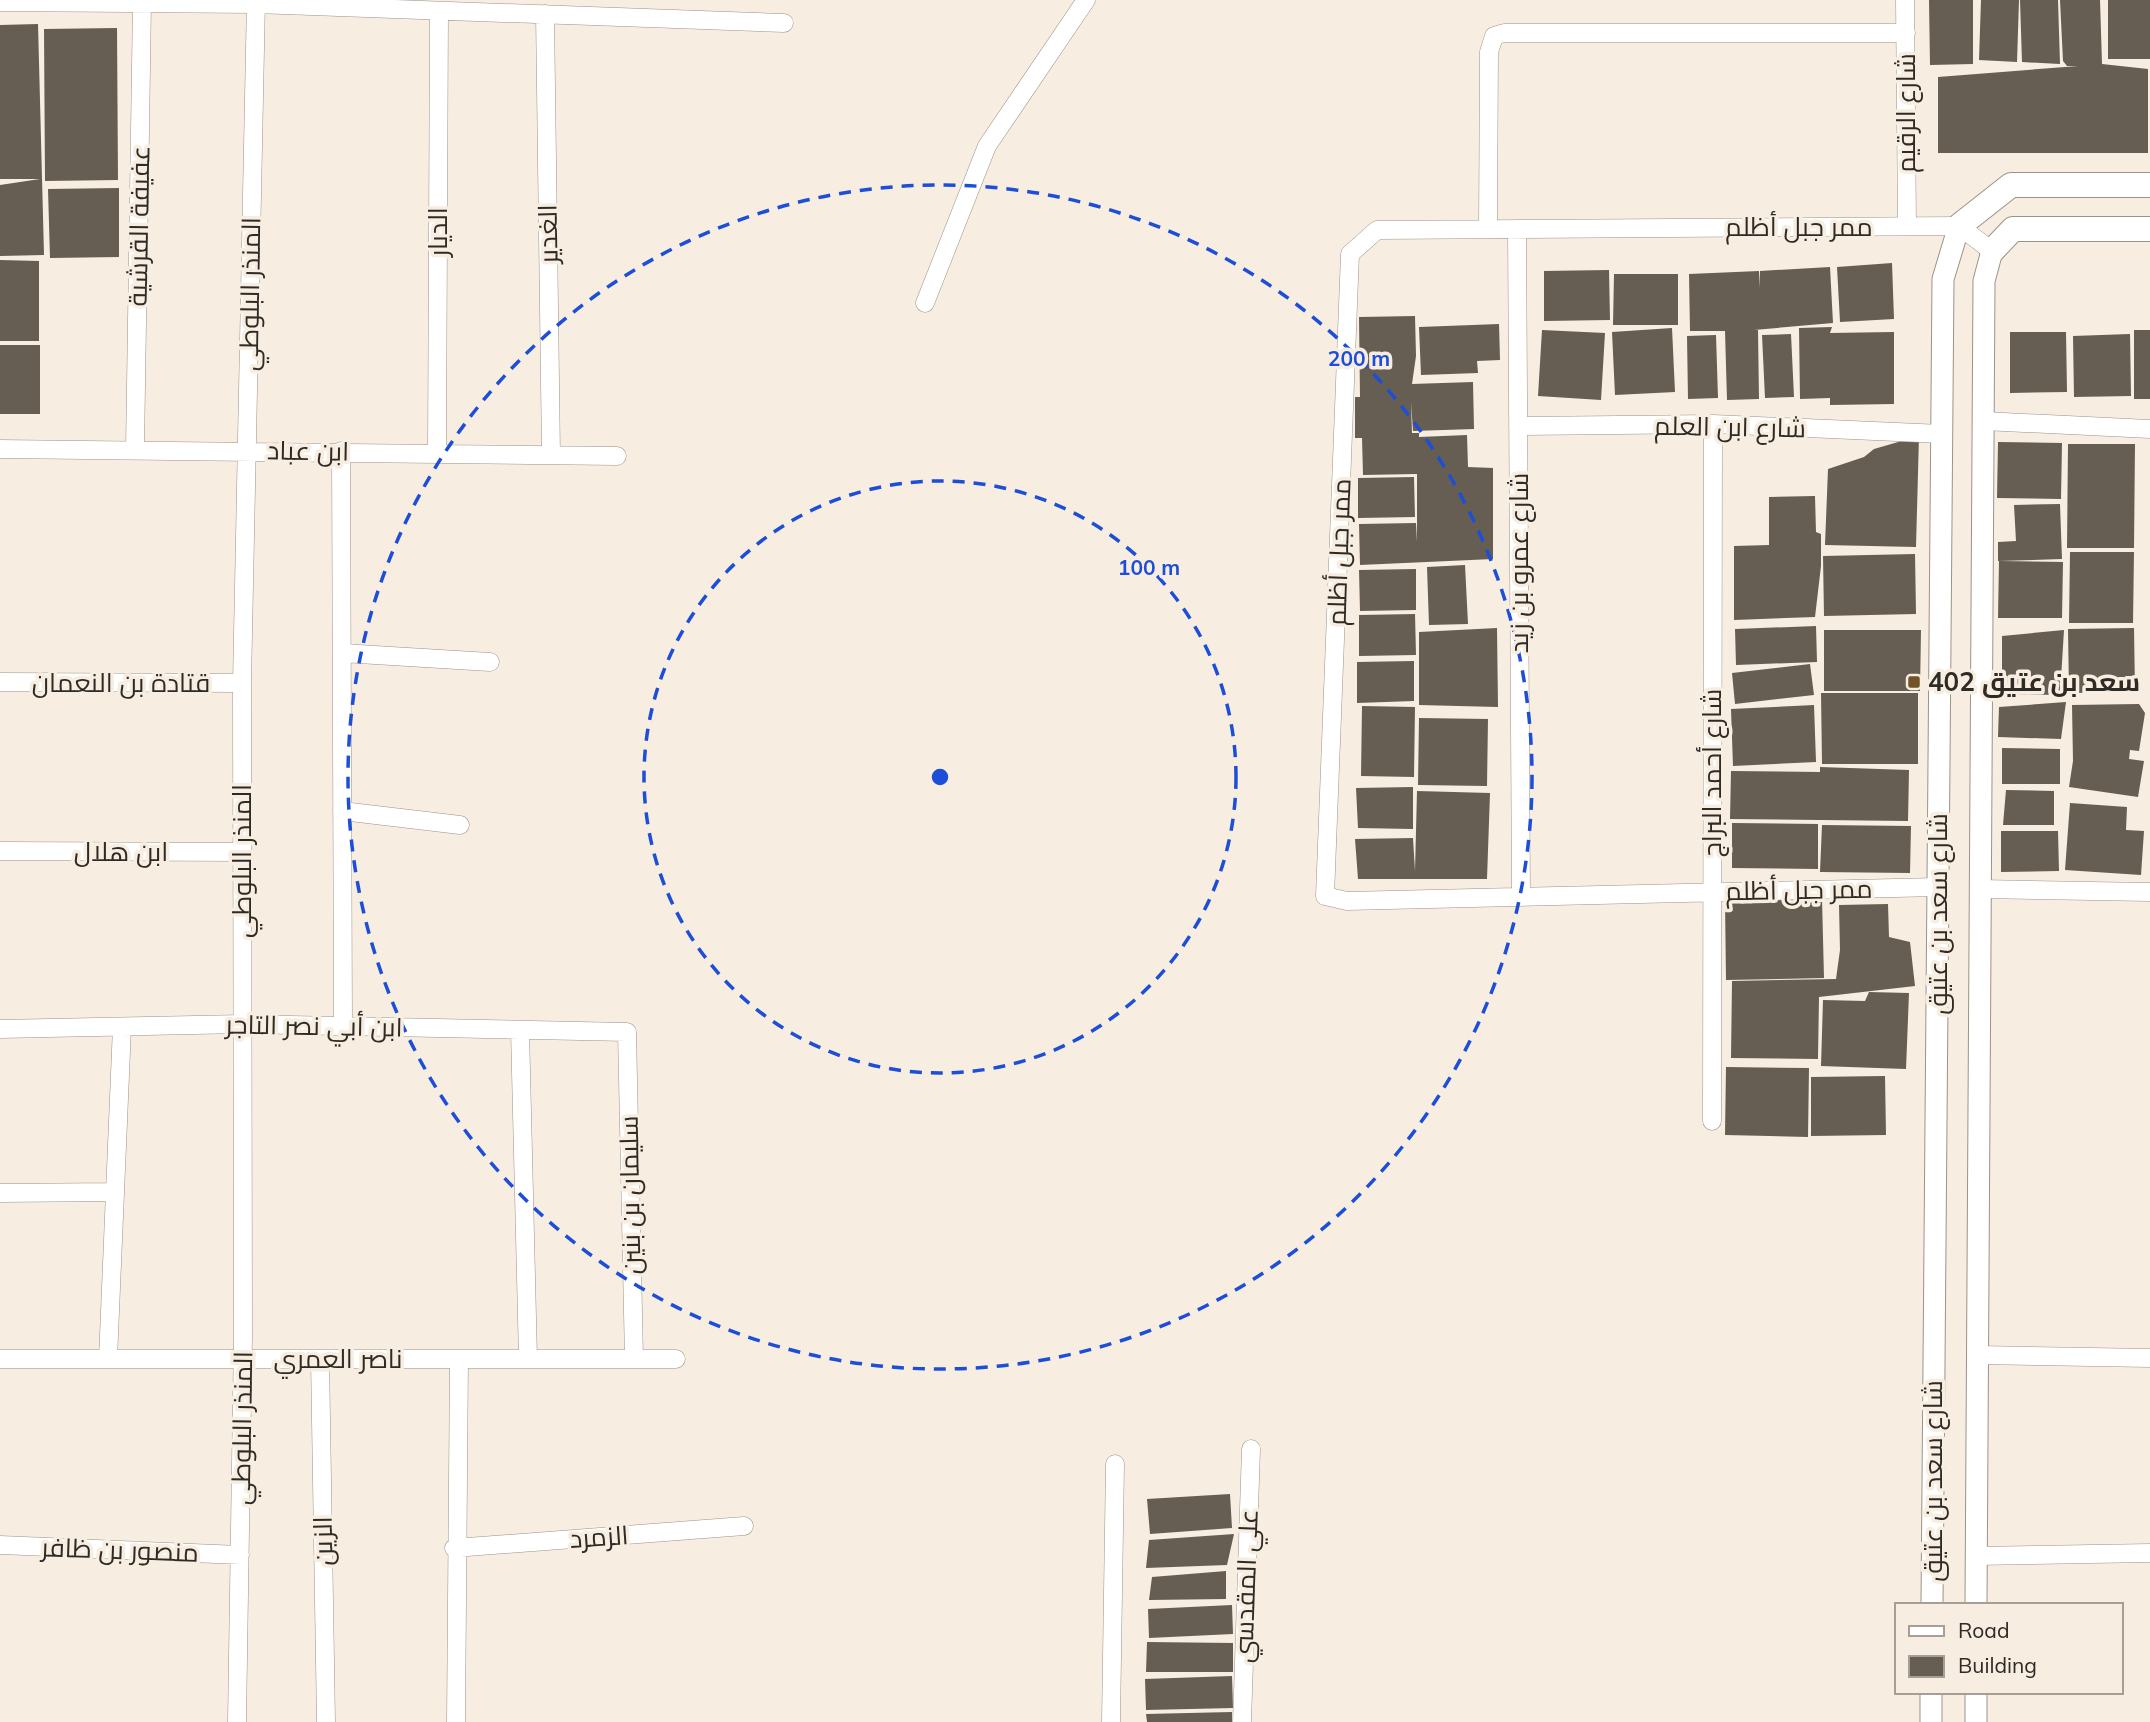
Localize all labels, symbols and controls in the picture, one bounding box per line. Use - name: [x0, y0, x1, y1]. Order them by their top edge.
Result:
- street label: شارع الرقيم: [1889, 53, 1924, 173]
- street label: عفيفة القرشية: [121, 145, 156, 307]
- street label: الغدير: [530, 204, 565, 266]
- street label: الديار: [421, 207, 454, 259]
- street label: ممر جبل أظلم: [1725, 210, 1873, 245]
- street label: المنذر البلوطي: [232, 217, 272, 371]
- text: 200 m: [1328, 345, 1390, 371]
- street label: شارع ابن العلم: [1654, 409, 1806, 446]
- street label: ابن عباد: [267, 433, 349, 468]
- street label: شارع عمرو بن زيد: [1502, 473, 1536, 653]
- street label: ممر جبل أظلم: [1319, 478, 1360, 626]
- text: 100 m: [1118, 554, 1180, 580]
- place label: سعد بن عتيق 402: [1928, 665, 2140, 698]
- street label: قتادة بن النعمان: [32, 666, 210, 699]
- marker: سعد بن عتيق 402: [1906, 674, 1922, 690]
- street label: شارع أحمد البراج: [1695, 689, 1729, 857]
- centre of rings: [928, 765, 952, 789]
- street label: المنذر البلوطي: [225, 784, 263, 938]
- street label: شارع سعد بن عتيق: [1921, 813, 1955, 1015]
- street label: ابن هلال: [74, 835, 168, 868]
- street label: ممر جبل أظلم: [1725, 872, 1873, 909]
- street label: ابن أبي نصر التاجر: [223, 1007, 403, 1049]
- street label: سليمان بن بنين: [612, 1115, 647, 1275]
- street label: ناصر العمري: [274, 1342, 402, 1379]
- street label: المنذر البلوطي: [224, 1351, 264, 1505]
- street label: شارع سعد بن عتيق: [1916, 1380, 1950, 1582]
- street label: علي المقدسي: [1226, 1509, 1270, 1664]
- street label: الزين: [306, 1516, 339, 1566]
- street label: الزمرد: [568, 1518, 630, 1555]
- street label: منصور بن ظافر: [39, 1530, 199, 1569]
- legend: [1895, 1603, 2122, 1694]
- text: Road: [1958, 1617, 2009, 1643]
- text: Building: [1958, 1652, 2037, 1678]

